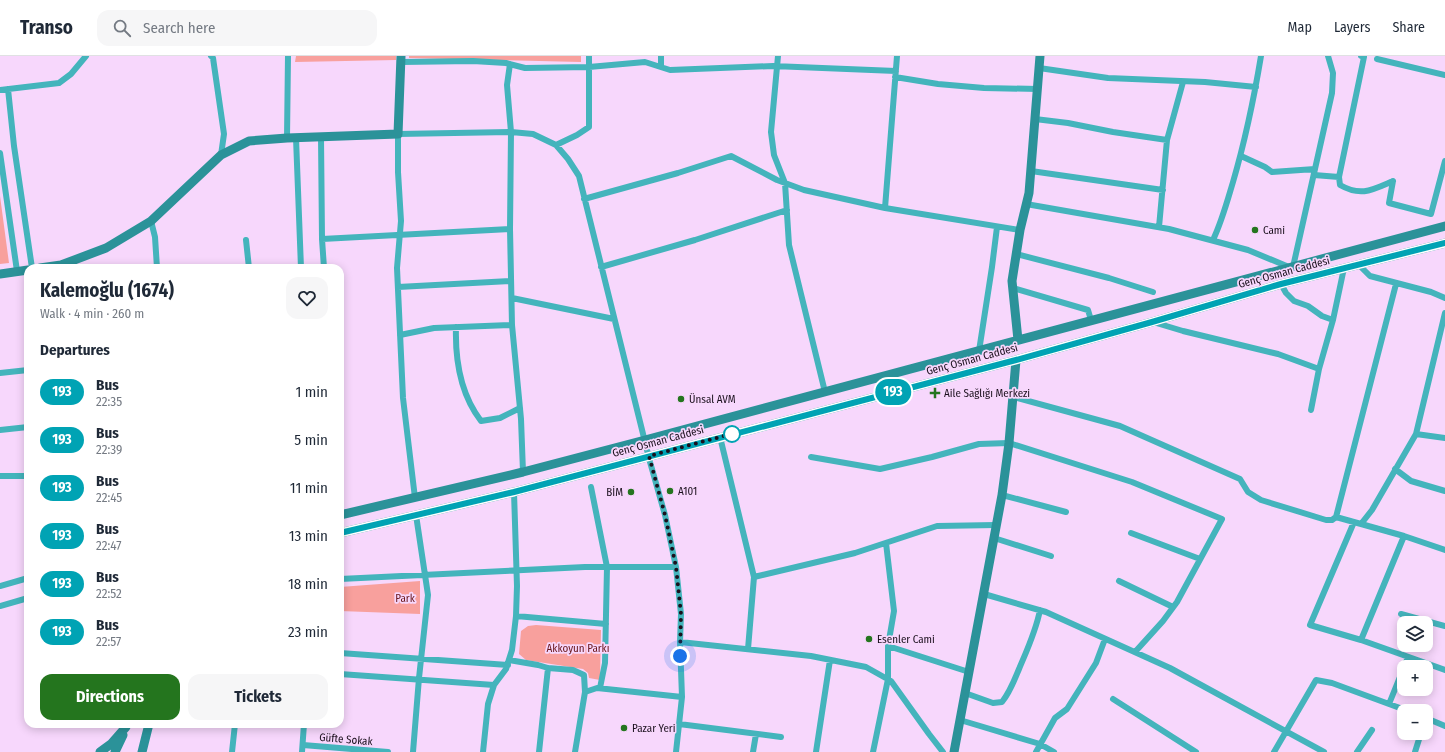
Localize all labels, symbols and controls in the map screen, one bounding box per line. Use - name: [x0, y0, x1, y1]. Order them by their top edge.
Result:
- search box: [97, 10, 377, 46]
- text: Transo: [20, 16, 73, 39]
- icon: search: [111, 17, 133, 39]
- text: Search here: [143, 19, 215, 37]
- text: Map: [1288, 19, 1312, 36]
- text: Layers: [1334, 19, 1370, 36]
- text: Share: [1392, 19, 1425, 36]
- place label: Cami: [1263, 224, 1285, 237]
- marker: Cami: [1250, 225, 1260, 235]
- street label: Genç Osman Caddesi: [1237, 254, 1332, 291]
- button: heart: [286, 277, 328, 319]
- text: Kalemoğlu (1674): [40, 279, 174, 302]
- text: Walk · 4 min · 260 m: [40, 306, 144, 321]
- text: Departures: [40, 341, 110, 359]
- street label: Genç Osman Caddesi: [925, 341, 1020, 378]
- text: Bus: [96, 376, 119, 394]
- line badge: 193: [870, 379, 916, 405]
- text: 193: [52, 383, 72, 400]
- text: 1 min: [295, 383, 328, 401]
- text: 193: [883, 383, 903, 400]
- marker: Aile Sağlığı Merkezi: [929, 387, 941, 399]
- place label: Aile Sağlığı Merkezi: [944, 387, 1030, 400]
- place label: Ünsal AVM: [689, 393, 736, 406]
- text: 22:35: [96, 394, 122, 409]
- marker: Ünsal AVM: [676, 394, 686, 404]
- street label: Genç Osman Caddesi: [611, 423, 706, 460]
- text: Bus: [96, 424, 119, 442]
- unlabelled marker: [723, 425, 741, 443]
- text: 193: [52, 431, 72, 448]
- text: 5 min: [294, 431, 328, 449]
- text: 22:39: [96, 442, 122, 457]
- text: Bus: [96, 472, 119, 490]
- text: 193: [52, 479, 72, 496]
- text: 11 min: [290, 479, 328, 497]
- place label: BİM: [606, 485, 623, 499]
- place label: A101: [678, 485, 697, 498]
- marker: A101: [665, 486, 675, 496]
- marker: BİM: [626, 487, 636, 497]
- text: 22:45: [96, 490, 122, 505]
- text: Bus: [96, 520, 119, 538]
- text: 193: [52, 527, 72, 544]
- text: 13 min: [289, 527, 328, 545]
- text: 22:47: [96, 538, 121, 553]
- text: Bus: [96, 568, 119, 586]
- text: 193: [52, 575, 72, 592]
- text: 18 min: [288, 575, 328, 593]
- text: 22:52: [96, 586, 122, 601]
- park label: Park: [395, 592, 416, 605]
- text: Bus: [96, 616, 119, 634]
- map controls: [1397, 616, 1433, 740]
- button: layers: [1397, 616, 1433, 652]
- text: 193: [52, 623, 72, 640]
- text: 23 min: [288, 623, 328, 641]
- place label: Esenler Cami: [877, 633, 935, 646]
- text: 22:57: [96, 634, 121, 649]
- marker: Esenler Cami: [864, 634, 874, 644]
- park label: Akkoyun Parkı: [546, 642, 610, 655]
- your location: [670, 646, 690, 666]
- button: +: [1397, 660, 1433, 696]
- button: Directions: [40, 674, 180, 720]
- button: Tickets: [188, 674, 328, 720]
- button: −: [1397, 704, 1433, 740]
- place label: Pazar Yeri: [632, 722, 676, 735]
- marker: Pazar Yeri: [619, 723, 629, 733]
- street label: Güfte Sokak: [319, 731, 374, 748]

